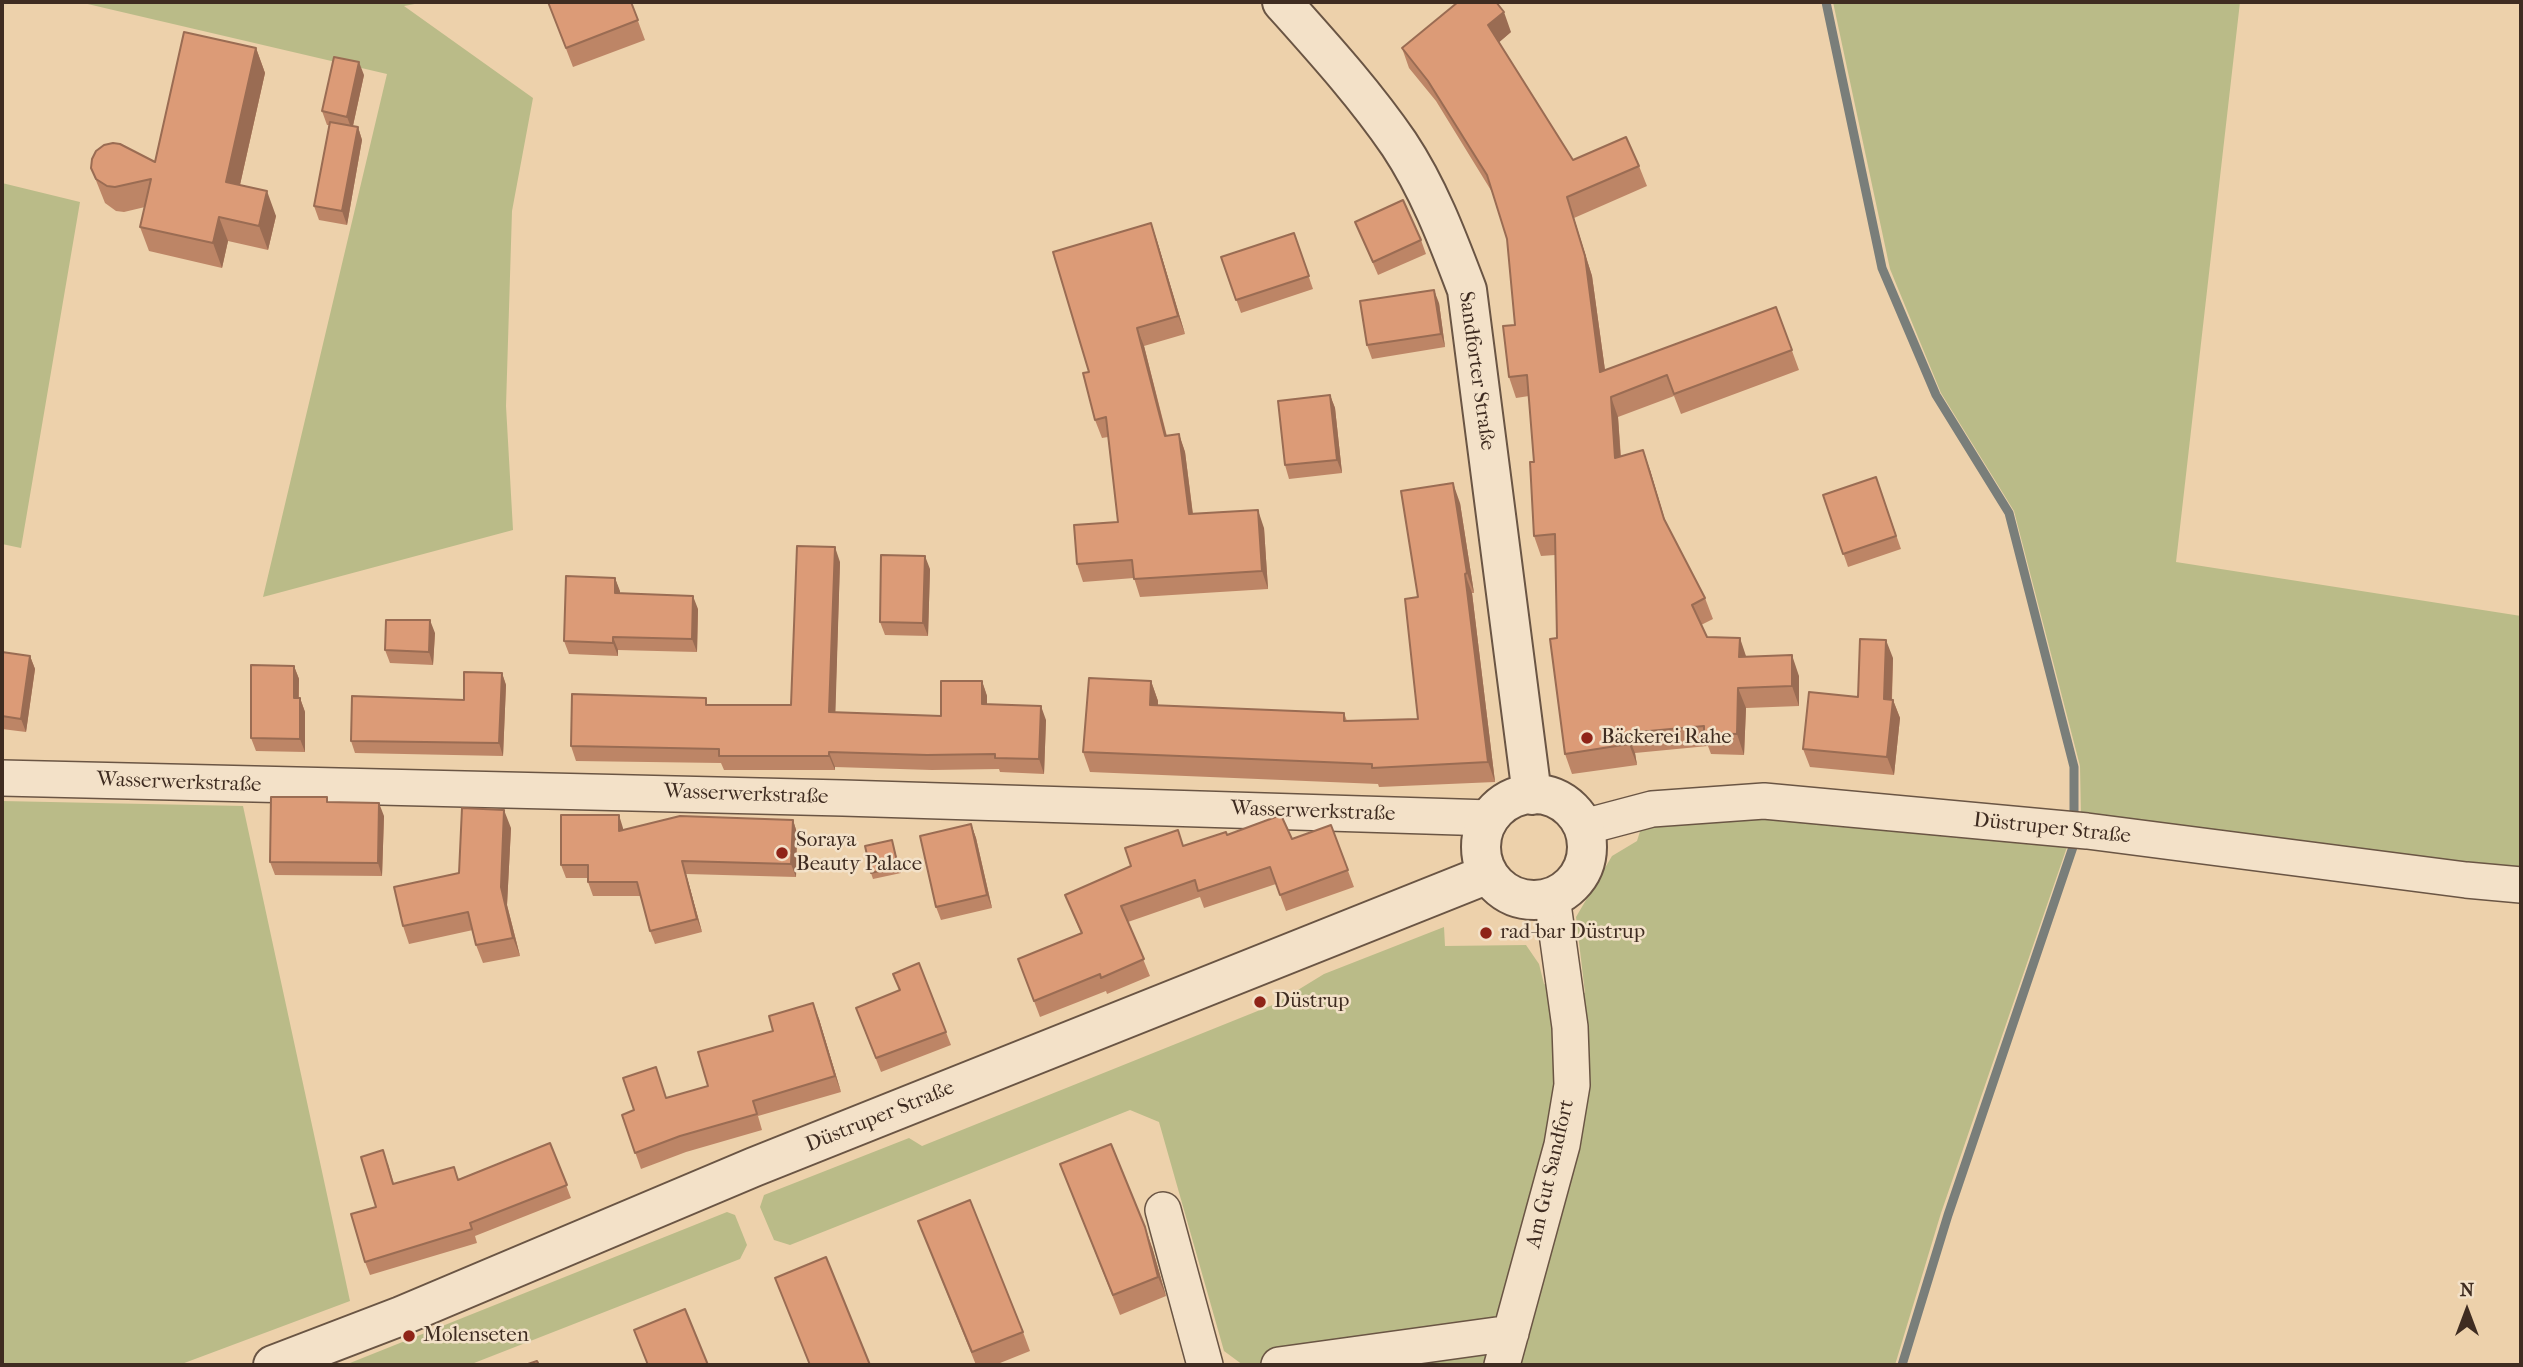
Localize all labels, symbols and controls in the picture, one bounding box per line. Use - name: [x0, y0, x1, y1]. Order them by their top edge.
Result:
- street label: Sandforter Straße: [1452, 290, 1500, 452]
- place label: Bäckerei Rahe: [1601, 725, 1732, 751]
- marker: Bäckerei Rahe: [1579, 730, 1595, 746]
- street label: Wasserwerkstraße: [96, 768, 262, 798]
- street label: Wasserwerkstraße: [663, 780, 829, 810]
- street label: Wasserwerkstraße: [1230, 797, 1396, 827]
- street label: Düstruper Straße: [1972, 808, 2132, 850]
- place label: Soraya Beauty Palace: [796, 828, 922, 878]
- marker: Soraya Beauty Palace: [774, 845, 790, 861]
- place label: rad-bar Düstrup: [1500, 920, 1645, 946]
- marker: rad-bar Düstrup: [1478, 925, 1494, 941]
- place label: Düstrup: [1274, 989, 1349, 1015]
- marker: Düstrup: [1252, 994, 1268, 1010]
- street label: Düstruper Straße: [802, 1076, 958, 1158]
- street label: Am Gut Sandfort: [1522, 1097, 1580, 1251]
- north arrow: [2432, 1276, 2502, 1346]
- text: N: [2460, 1279, 2474, 1301]
- place label: Molenseten: [423, 1323, 529, 1349]
- marker: Molenseten: [401, 1328, 417, 1344]

